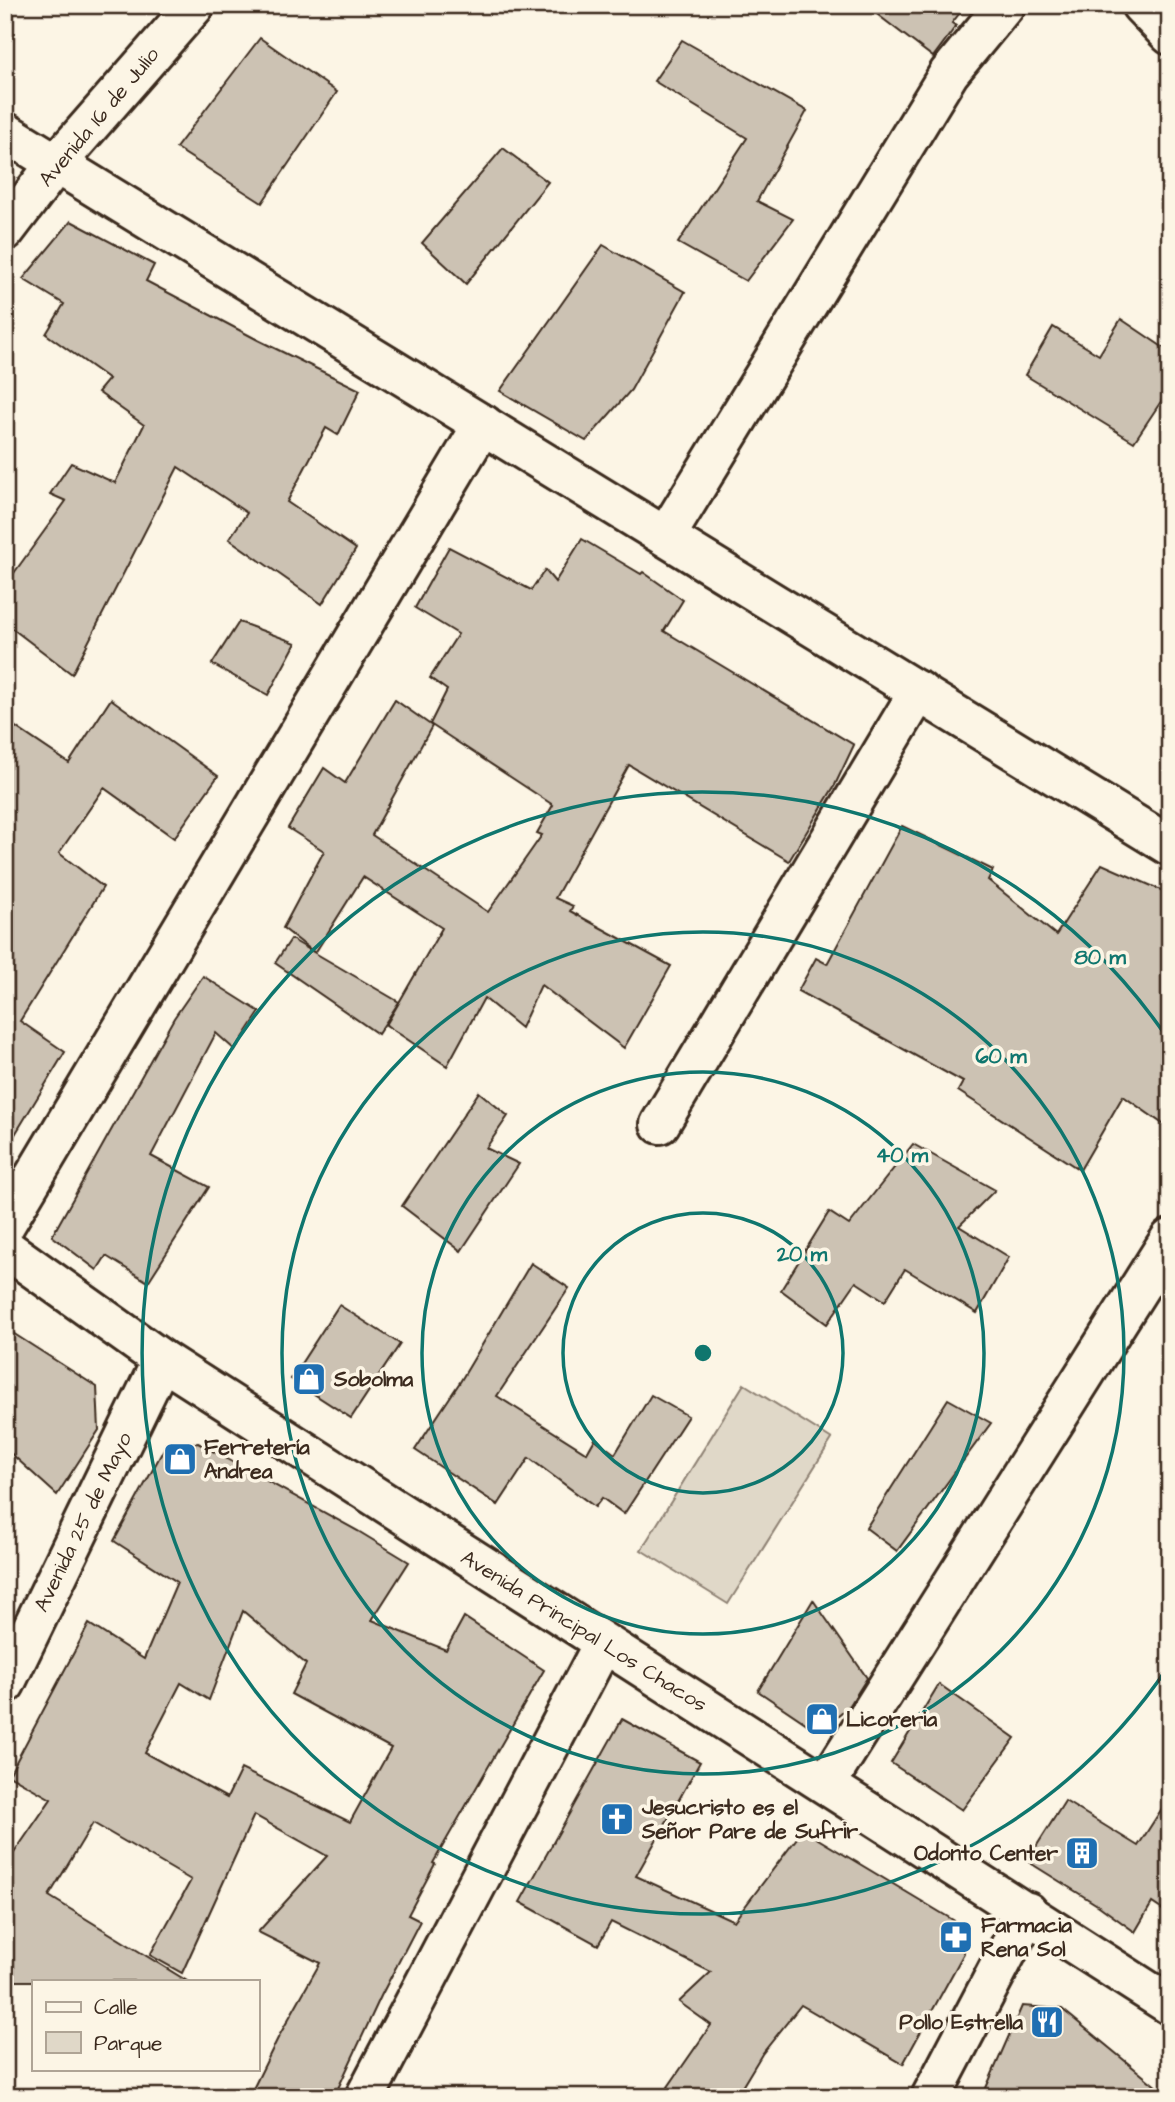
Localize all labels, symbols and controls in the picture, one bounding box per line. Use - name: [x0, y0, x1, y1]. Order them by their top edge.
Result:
- street label: Avenida 16 de Julio: [32, 41, 166, 193]
- text: 80 m: [1074, 943, 1126, 972]
- text: 60 m: [975, 1042, 1027, 1071]
- text: 40 m: [876, 1141, 929, 1170]
- text: 20 m: [776, 1240, 828, 1269]
- centre of rings: [691, 1341, 715, 1365]
- shop icon: Sobolma: [290, 1360, 328, 1398]
- place label: Sobolma: [333, 1365, 414, 1394]
- street label: Avenida 25 de Mayo: [27, 1427, 141, 1618]
- place label: Ferretería Andrea: [204, 1433, 310, 1486]
- shop icon: Ferretería Andrea: [161, 1440, 199, 1478]
- street label: Avenida Principal Los Chacos: [455, 1543, 713, 1720]
- shop icon: Licoreria: [803, 1700, 841, 1738]
- place label: Licoreria: [846, 1705, 938, 1734]
- place label: Jesucristo es el Señor Pare de Sufrir: [641, 1793, 859, 1846]
- church icon: Jesucristo es el Señor Pare de Sufrir: [598, 1800, 636, 1838]
- building icon: Odonto Center: [1063, 1834, 1101, 1872]
- place label: Odonto Center: [914, 1839, 1058, 1868]
- place label: Farmacia Rena Sol: [981, 1911, 1072, 1964]
- pharmacy icon: Farmacia Rena Sol: [937, 1918, 975, 1956]
- legend: [32, 1980, 259, 2070]
- text: Calle: [94, 1993, 138, 2022]
- restaurant icon: Pollo Estrella: [1028, 2003, 1066, 2041]
- place label: Pollo Estrella: [899, 2008, 1023, 2037]
- text: Parque: [94, 2029, 162, 2058]

